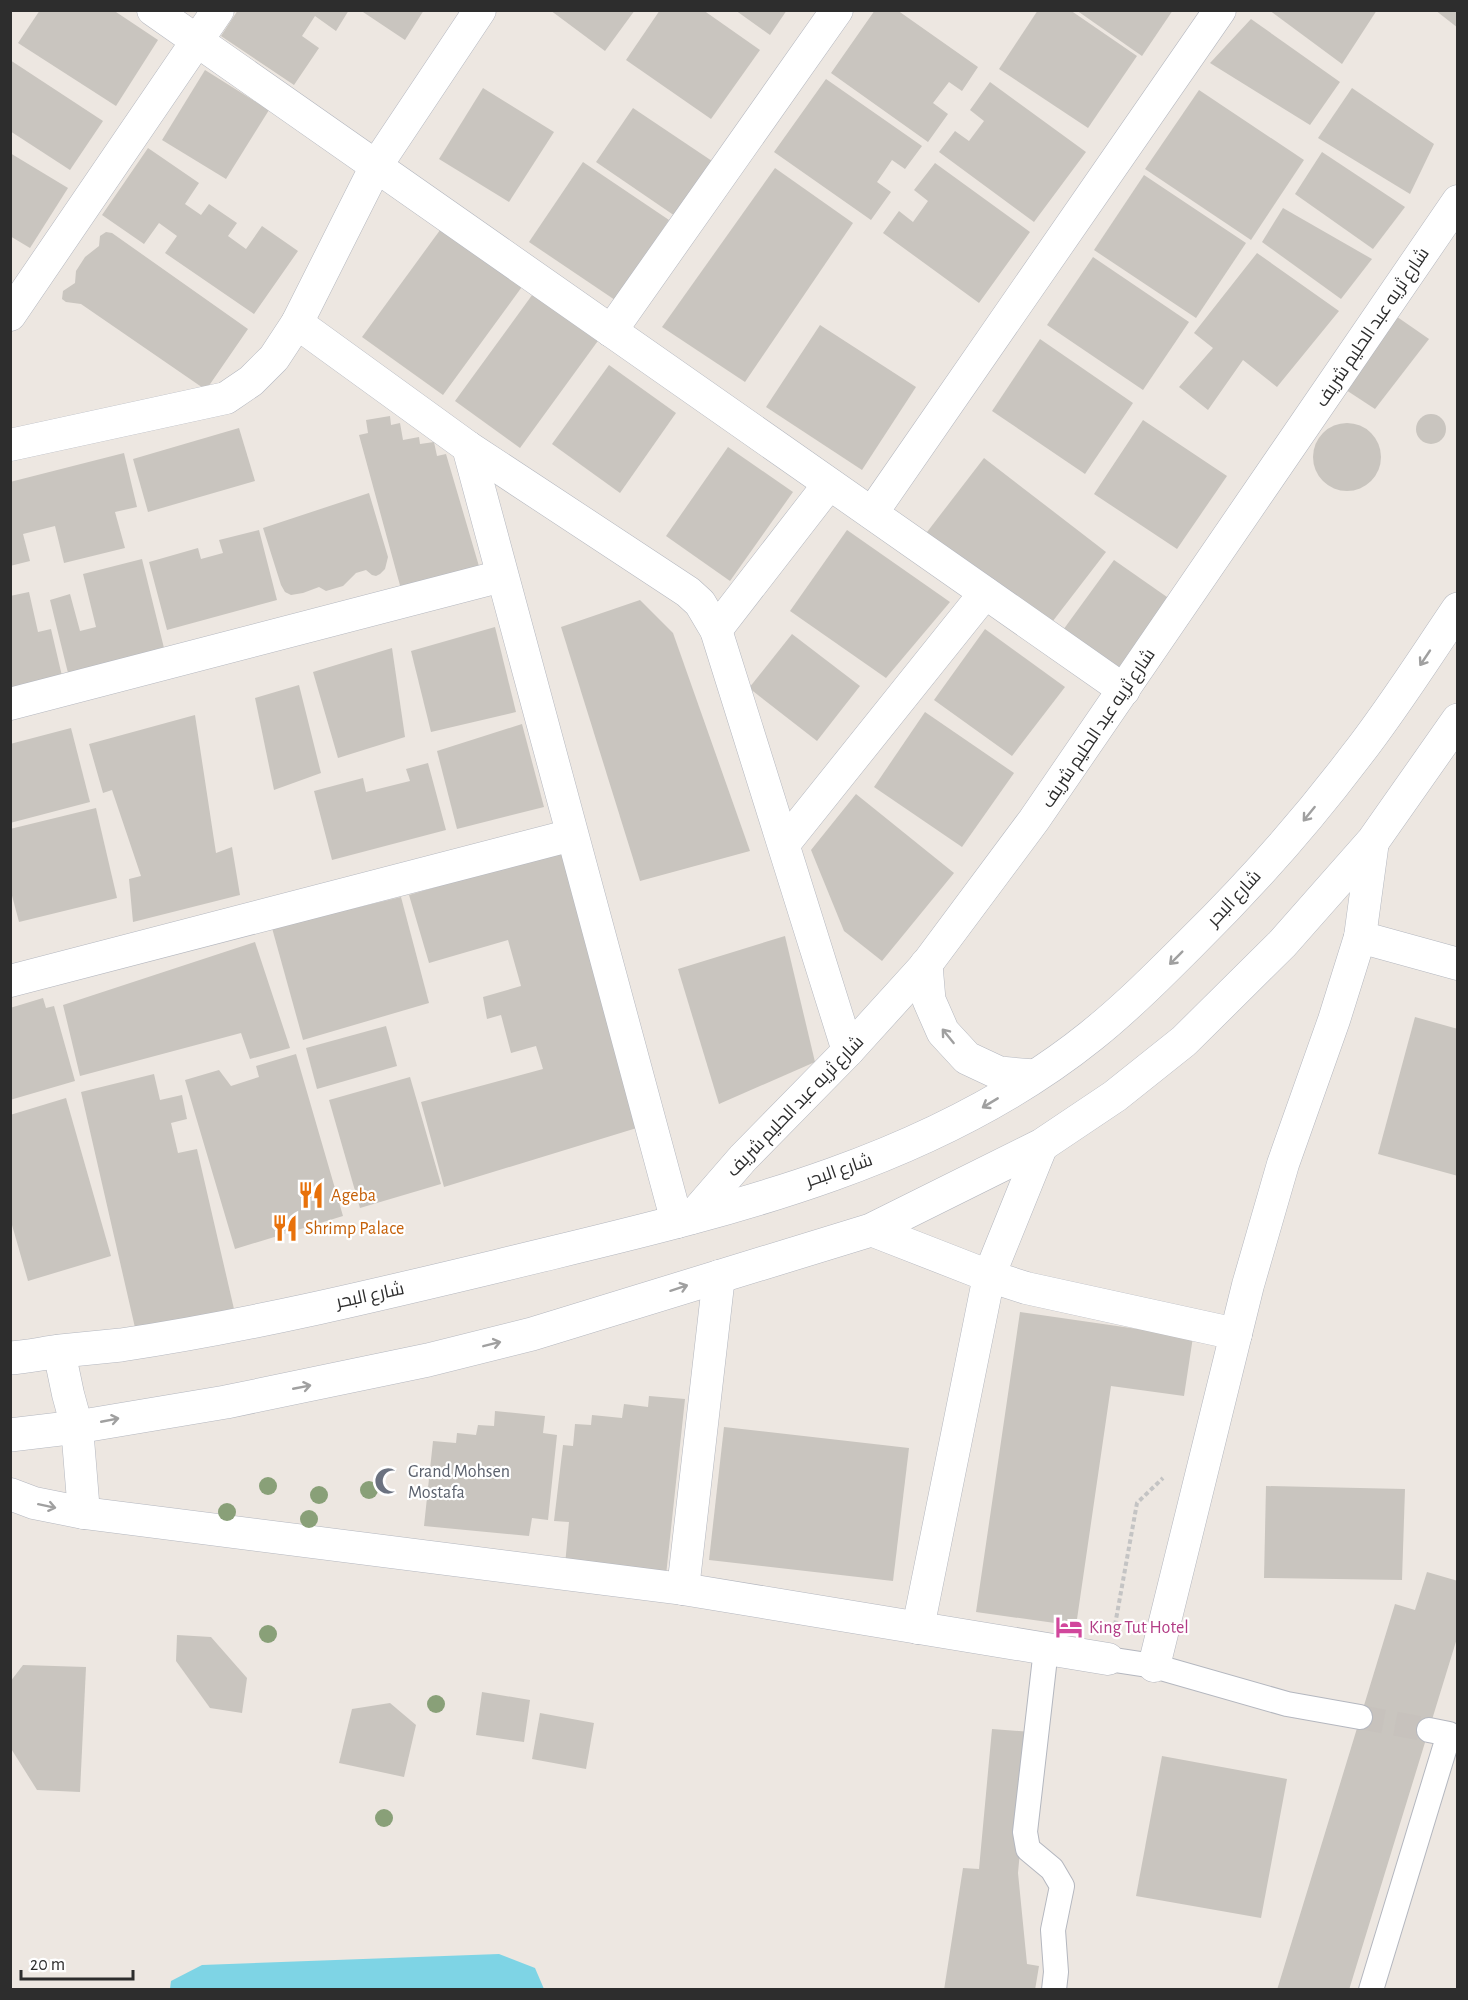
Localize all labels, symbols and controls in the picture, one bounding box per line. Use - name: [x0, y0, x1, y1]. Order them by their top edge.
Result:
- street label: شارع ثريه عبد الحليم شريف: [1312, 244, 1434, 412]
- street label: شارع ثريه عبد الحليم شريف: [1038, 645, 1160, 813]
- one-way arrow: [1419, 649, 1431, 666]
- one-way arrow: [1302, 806, 1315, 822]
- street label: شارع البحر: [1203, 867, 1266, 932]
- one-way arrow: [1169, 950, 1184, 965]
- one-way arrow: [941, 1028, 954, 1044]
- street label: شارع ثريه عبد الحليم شريف: [723, 1032, 869, 1182]
- one-way arrow: [982, 1097, 999, 1109]
- street label: شارع البحر: [802, 1150, 876, 1193]
- restaurant icon: Ageba: [296, 1180, 326, 1210]
- place label: Ageba: [331, 1187, 376, 1205]
- restaurant icon: Shrimp Palace: [270, 1213, 300, 1243]
- place label: Shrimp Palace: [305, 1220, 404, 1238]
- street label: شارع البحر: [333, 1279, 406, 1314]
- one-way arrow: [669, 1282, 688, 1293]
- one-way arrow: [482, 1338, 501, 1349]
- one-way arrow: [292, 1381, 311, 1392]
- one-way arrow: [99, 1414, 119, 1425]
- place label: Grand Mohsen Mostafa: [408, 1463, 510, 1502]
- mosque icon: Grand Mohsen Mostafa: [373, 1466, 403, 1496]
- one-way arrow: [37, 1500, 56, 1512]
- hotel icon: King Tut Hotel: [1054, 1612, 1084, 1642]
- place label: King Tut Hotel: [1089, 1619, 1189, 1637]
- scale bar: [21, 1943, 134, 1981]
- text: 20 m: [30, 1956, 65, 1974]

